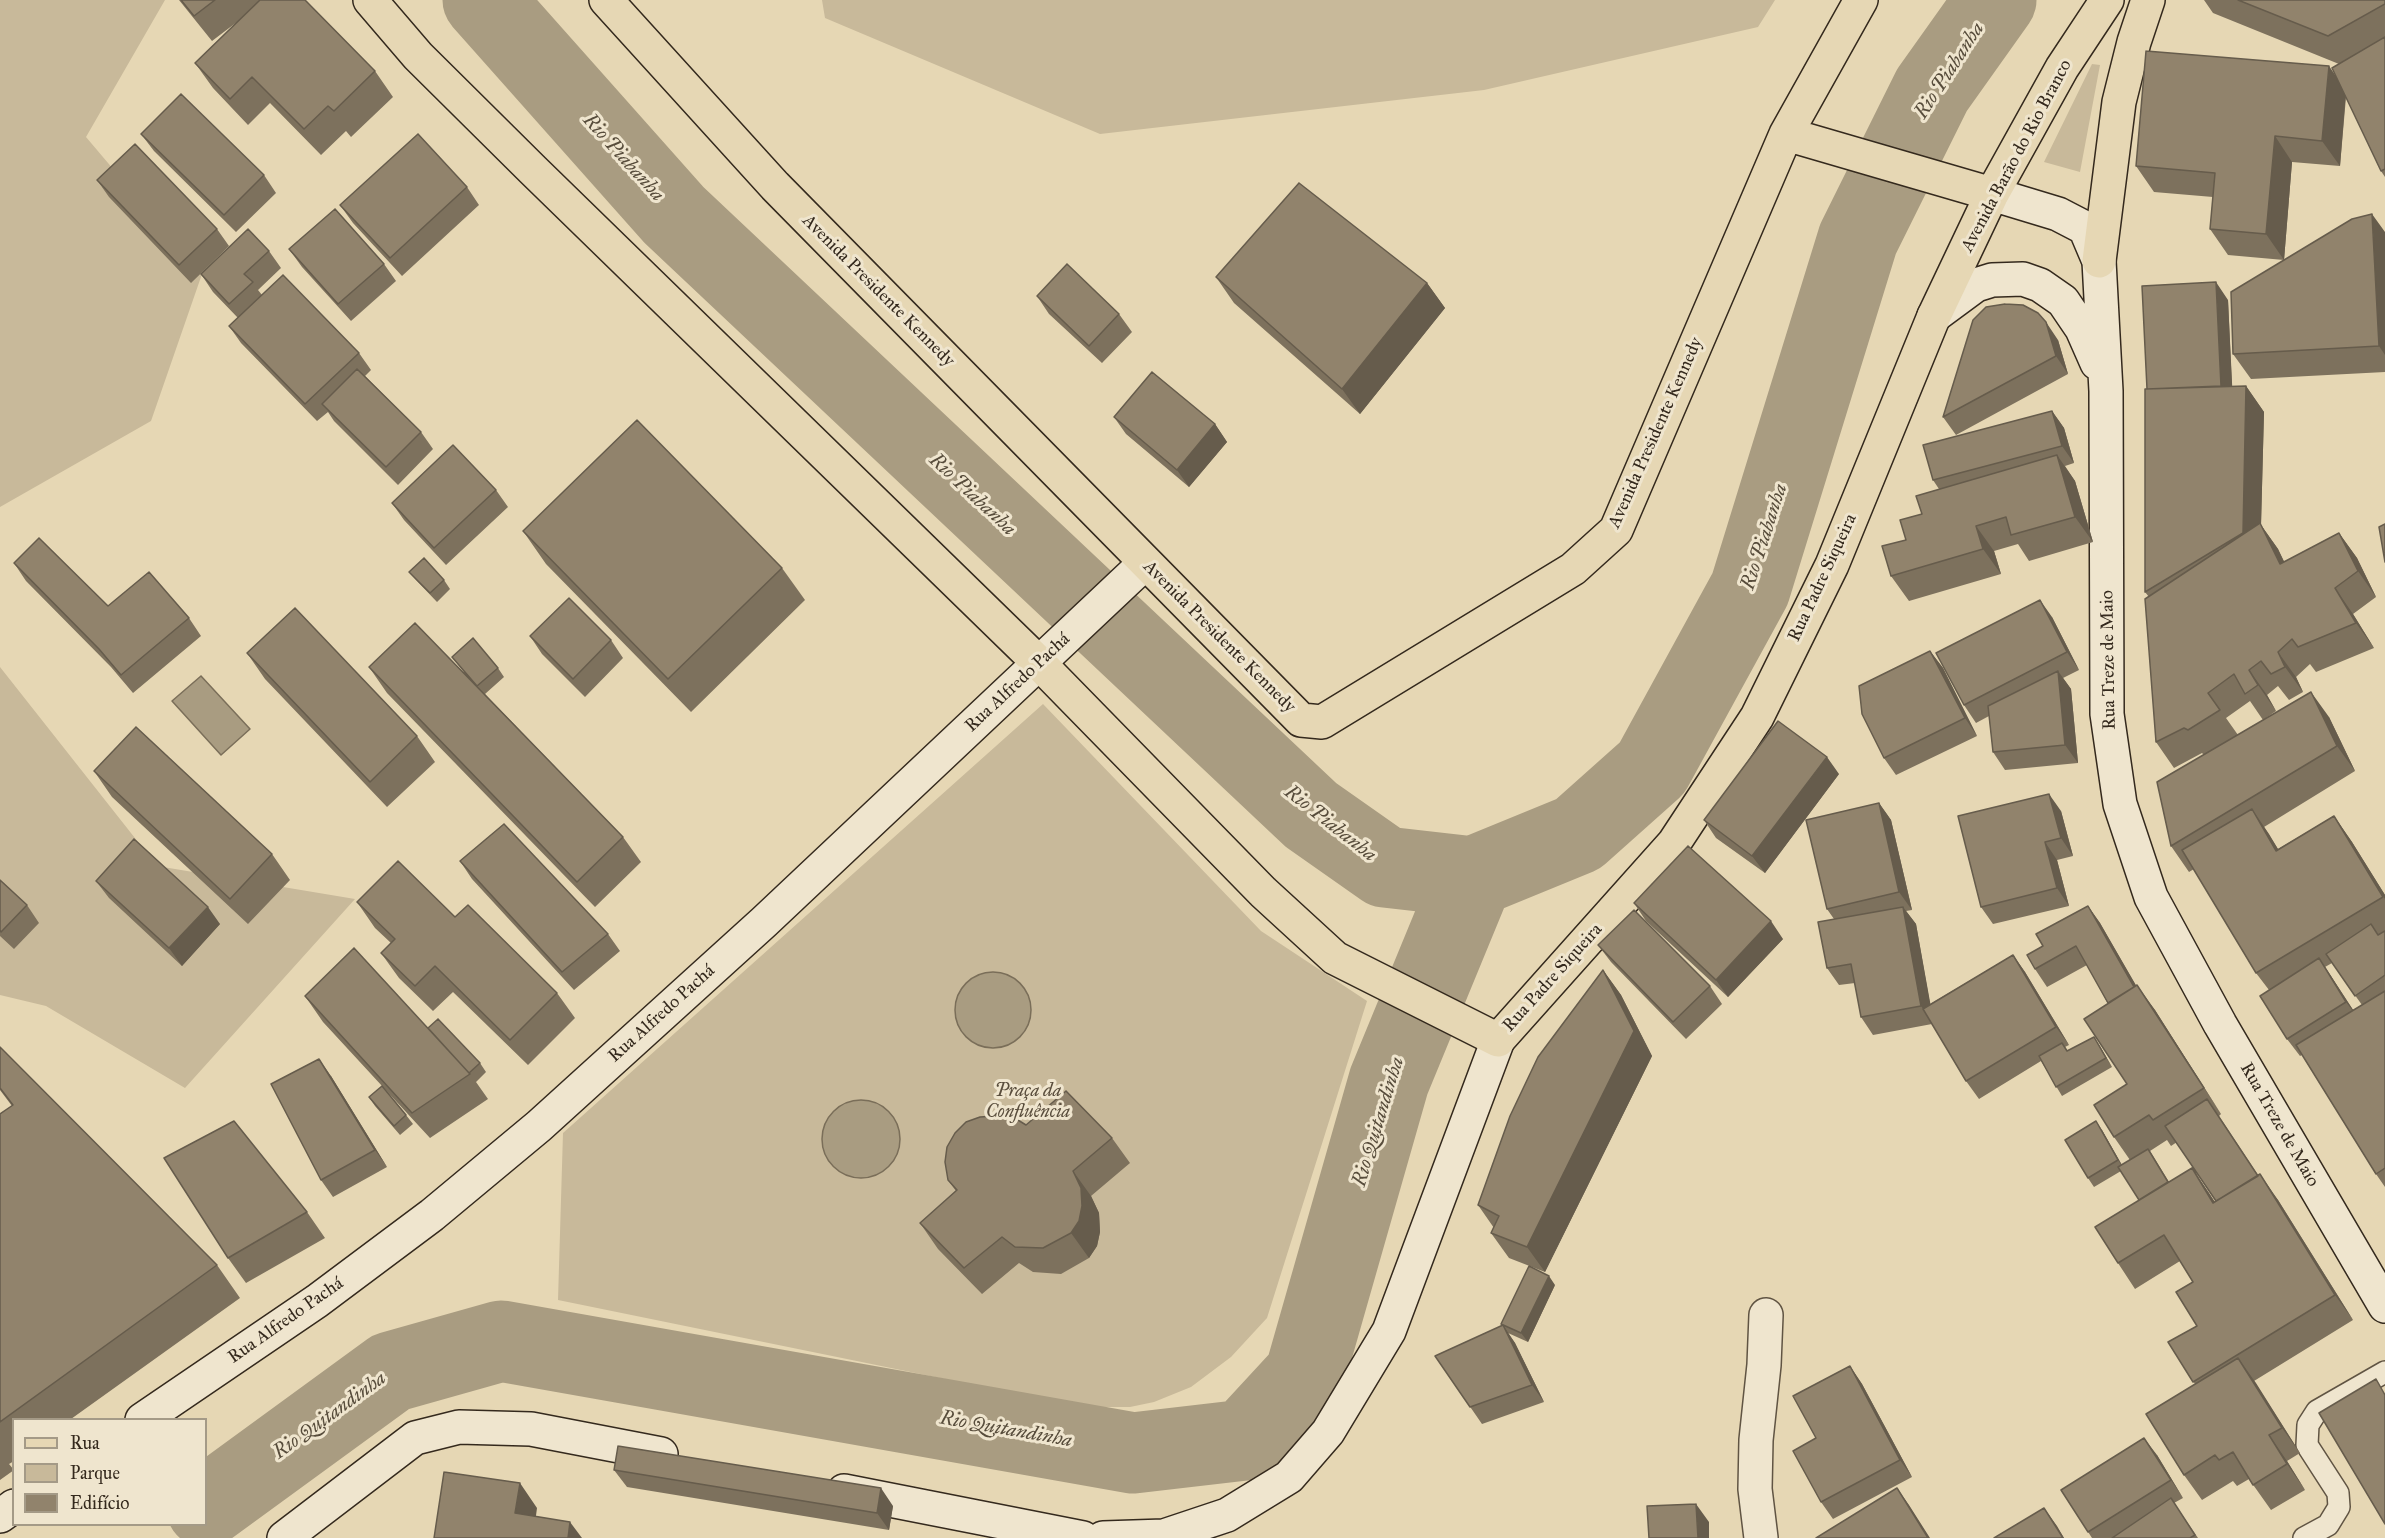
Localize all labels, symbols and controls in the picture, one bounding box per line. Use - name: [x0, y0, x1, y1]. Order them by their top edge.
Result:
- water label: Rio Piabanha: [1910, 18, 1990, 124]
- street label: Avenida Barão do Rio Branco: [1957, 56, 2077, 256]
- water label: Rio Piabanha: [577, 109, 669, 207]
- street label: Avenida Presidente Kennedy: [797, 210, 959, 372]
- street label: Avenida Presidente Kennedy: [1604, 334, 1708, 532]
- water label: Rio Piabanha: [924, 449, 1020, 541]
- water label: Rio Piabanha: [1737, 481, 1793, 593]
- street label: Rua Padre Siqueira: [1784, 511, 1862, 645]
- street label: Avenida Presidente Kennedy: [1138, 556, 1300, 718]
- street label: Rua Treze de Maio: [2097, 590, 2121, 730]
- street label: Rua Alfredo Pachá: [961, 629, 1075, 737]
- water label: Rio Piabanha: [1279, 781, 1381, 867]
- street label: Rua Padre Siqueira: [1499, 919, 1607, 1037]
- street label: Rua Alfredo Pachá: [604, 961, 720, 1067]
- water label: Rio Quitandinha: [1348, 1055, 1410, 1189]
- street label: Rua Treze de Maio: [2235, 1059, 2323, 1191]
- park label: Praça da Confluência: [986, 1081, 1070, 1124]
- street label: Rua Alfredo Pachá: [224, 1273, 348, 1369]
- water label: Rio Quitandinha: [269, 1367, 391, 1465]
- water label: Rio Quitandinha: [938, 1407, 1074, 1453]
- legend: [12, 1418, 207, 1526]
- text: Rua: [70, 1432, 100, 1454]
- text: Parque: [70, 1462, 120, 1484]
- text: Edifício: [70, 1492, 129, 1514]

